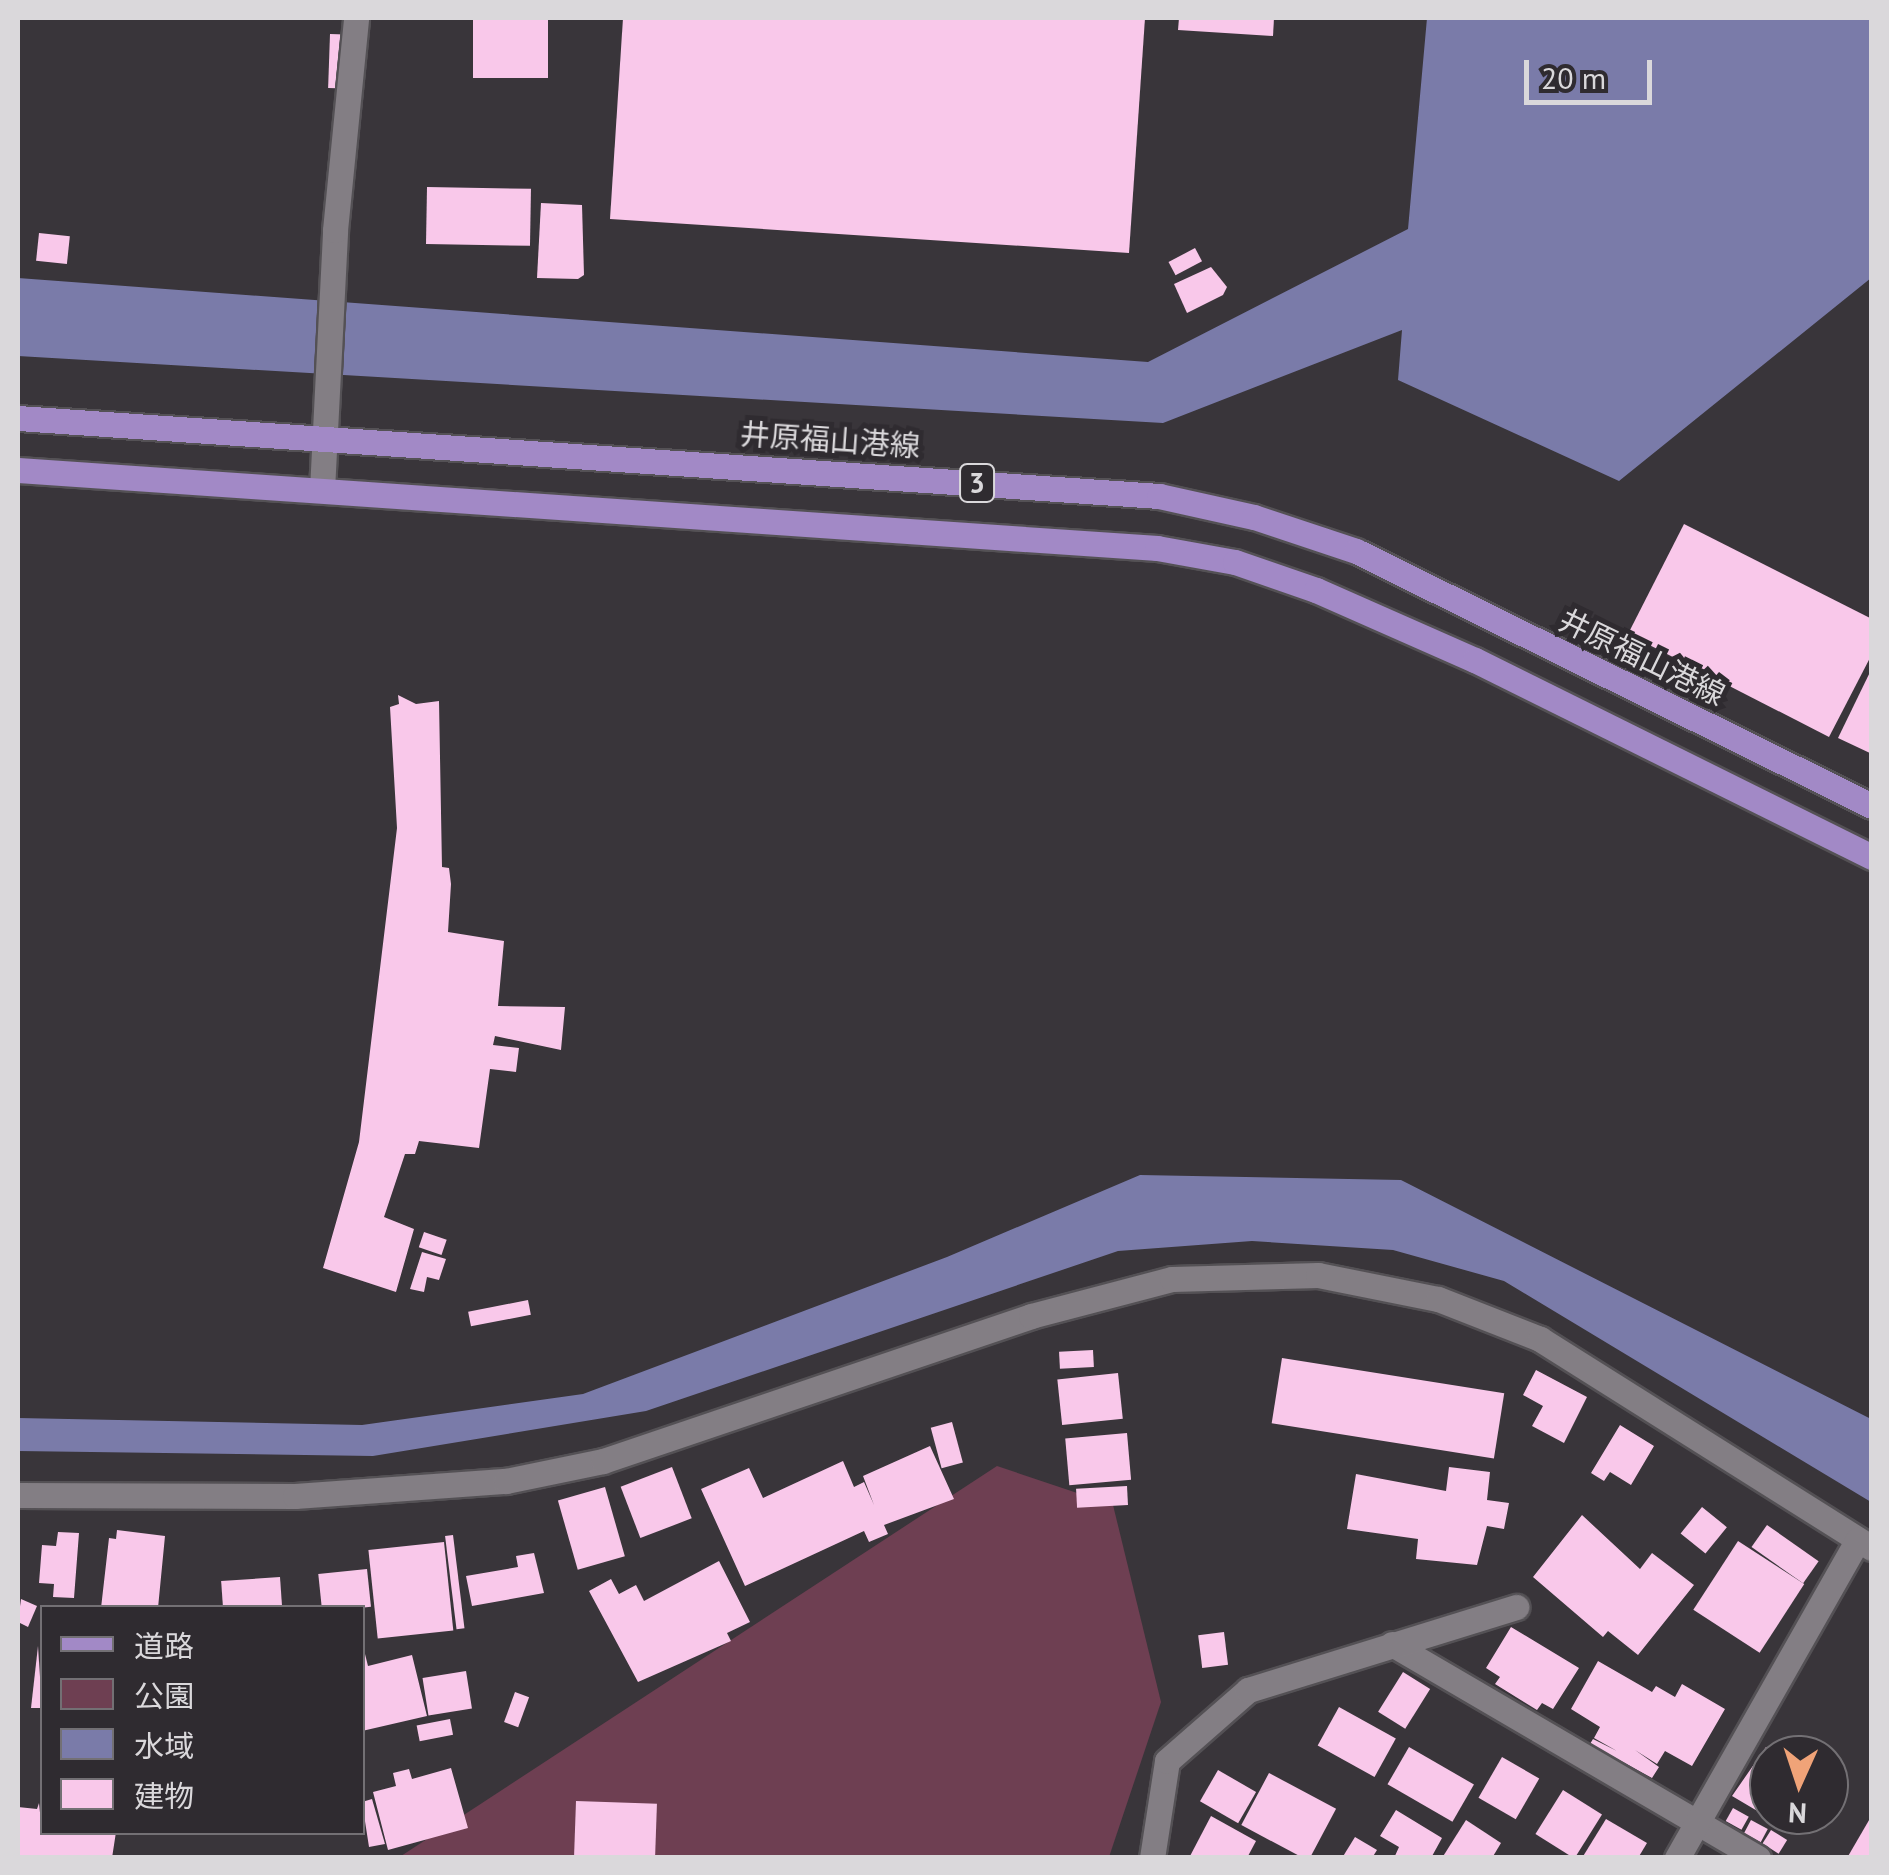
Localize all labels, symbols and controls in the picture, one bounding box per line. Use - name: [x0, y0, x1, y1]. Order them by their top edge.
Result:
- scale bar: [1529, 40, 1656, 102]
- text: 20 m: [1541, 58, 1606, 97]
- street label: 井原福山港線: [739, 416, 921, 464]
- road number: 3: [957, 460, 997, 506]
- street label: 井原福山港線: [1553, 601, 1731, 713]
- legend: [40, 1605, 365, 1835]
- text: 道路: [134, 1626, 194, 1665]
- text: 公園: [134, 1676, 194, 1715]
- text: 水域: [134, 1726, 194, 1765]
- north arrow: [1749, 1735, 1849, 1835]
- text: 建物: [134, 1776, 194, 1815]
- text: N: [1787, 1795, 1808, 1832]

